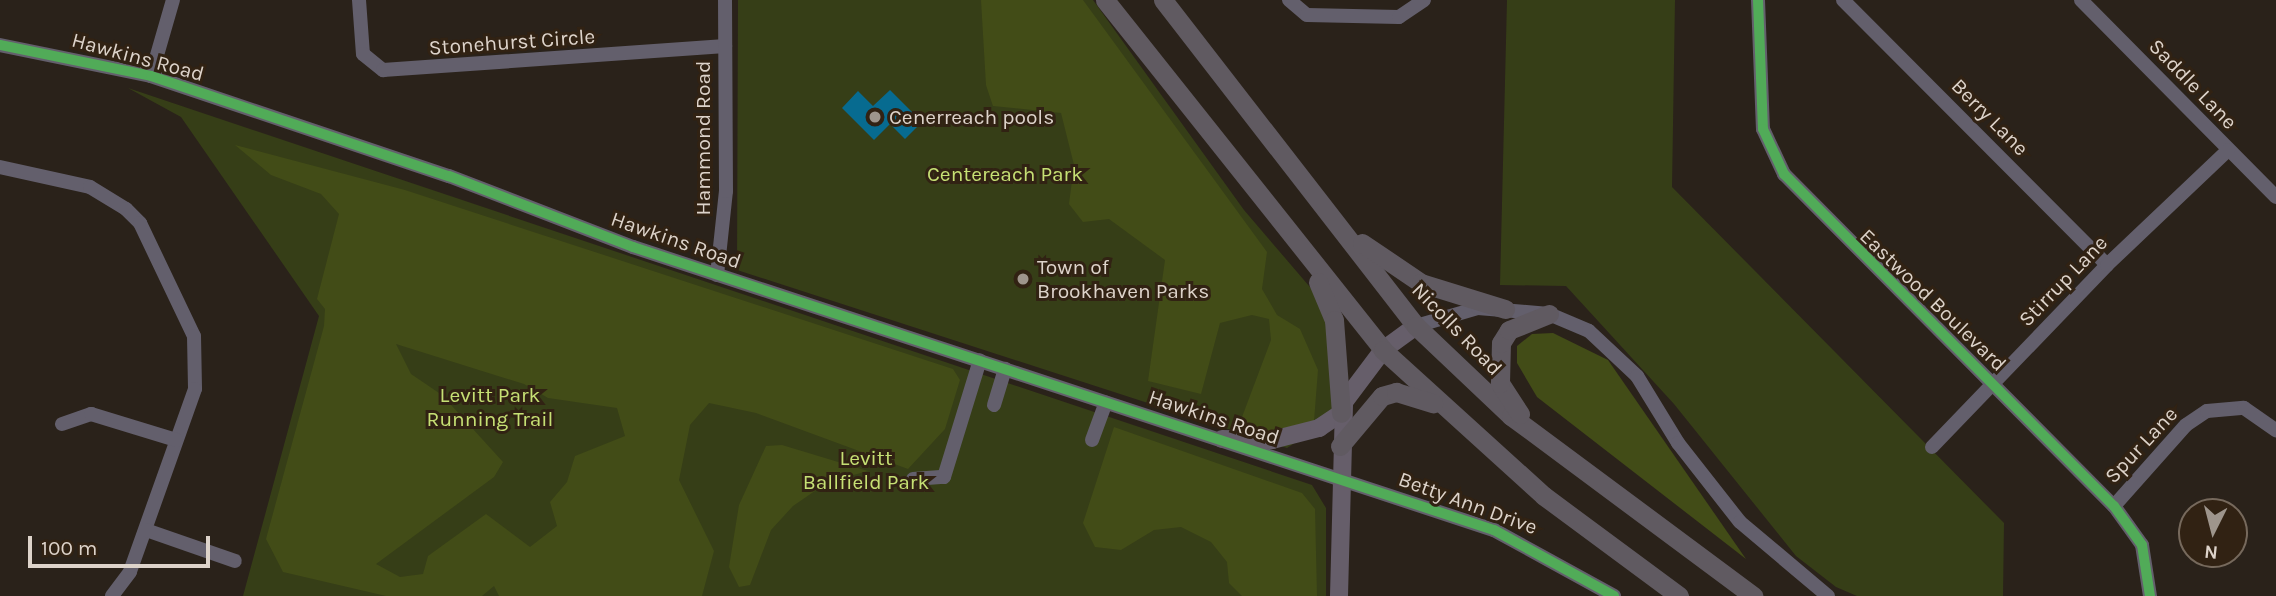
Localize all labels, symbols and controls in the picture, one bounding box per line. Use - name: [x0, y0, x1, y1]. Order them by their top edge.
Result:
- street label: Stonehurst Circle: [428, 24, 596, 60]
- street label: Hawkins Road: [69, 27, 207, 87]
- street label: Saddle Lane: [2144, 34, 2242, 134]
- street label: Hammond Road: [690, 61, 716, 215]
- street label: Berry Lane: [1946, 73, 2034, 161]
- place label: Cenerreach pools: [889, 104, 1054, 130]
- marker: Cenerreach pools: [867, 109, 883, 125]
- park label: Centereach Park: [927, 161, 1083, 187]
- street label: Hawkins Road: [608, 206, 744, 274]
- street label: Eastwood Boulevard: [1854, 224, 2012, 376]
- street label: Stirrup Lane: [2013, 230, 2113, 332]
- place label: Town of Brookhaven Parks: [1037, 254, 1209, 304]
- marker: Town of Brookhaven Parks: [1015, 271, 1031, 287]
- street label: Nicolls Road: [1407, 277, 1507, 381]
- park label: Levitt Park Running Trail: [427, 382, 553, 432]
- street label: Hawkins Road: [1145, 384, 1283, 450]
- street label: Spur Lane: [2099, 402, 2183, 488]
- park label: Levitt Ballfield Park: [803, 445, 929, 495]
- street label: Betty Ann Drive: [1395, 466, 1541, 540]
- north arrow: [2178, 498, 2248, 568]
- scale bar: [32, 522, 214, 566]
- text: 100 m: [41, 536, 98, 560]
- text: N: [2203, 540, 2219, 564]

